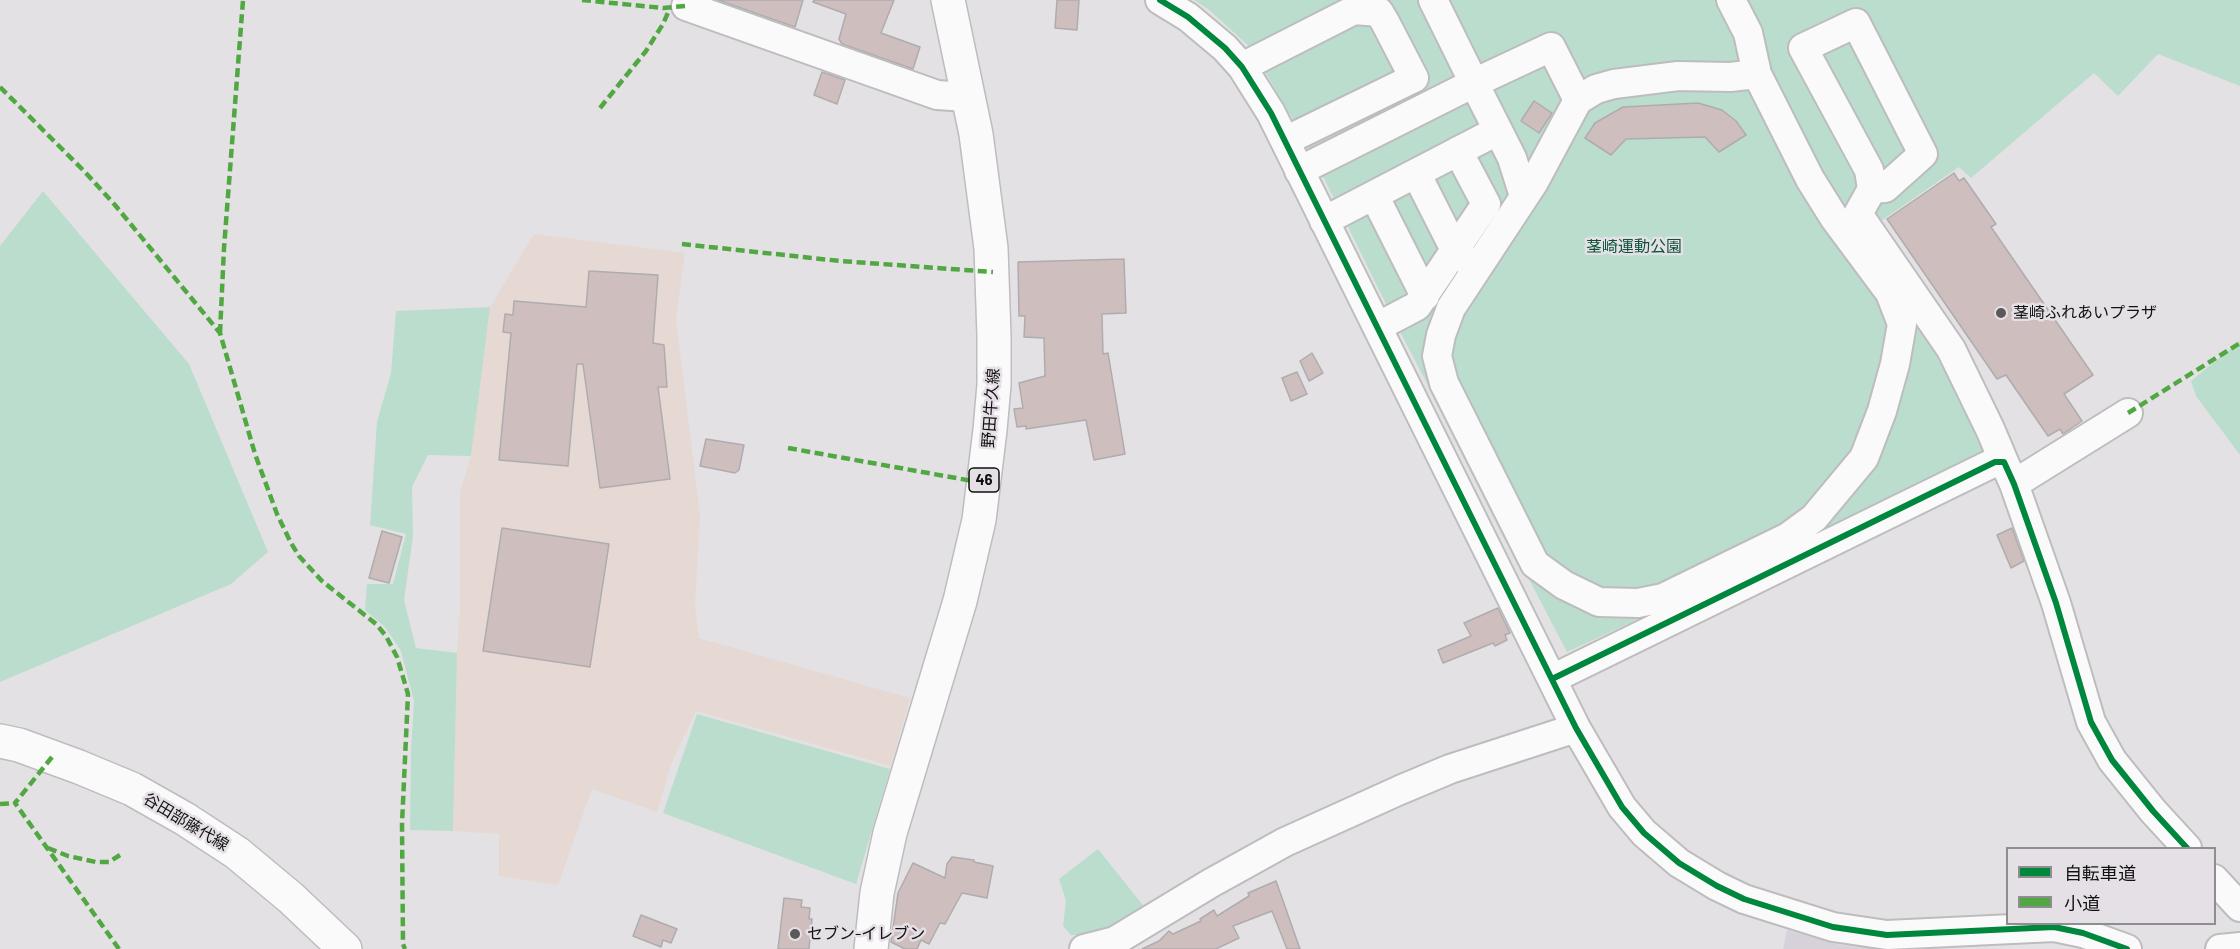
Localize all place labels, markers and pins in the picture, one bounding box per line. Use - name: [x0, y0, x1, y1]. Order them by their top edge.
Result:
- place label: 茎崎ふれあいプラザ: [2013, 303, 2157, 323]
- marker: 茎崎ふれあいプラザ: [1994, 306, 2008, 320]
- place label: セブン-イレブン: [807, 924, 925, 944]
- marker: セブン-イレブン: [788, 927, 802, 941]

